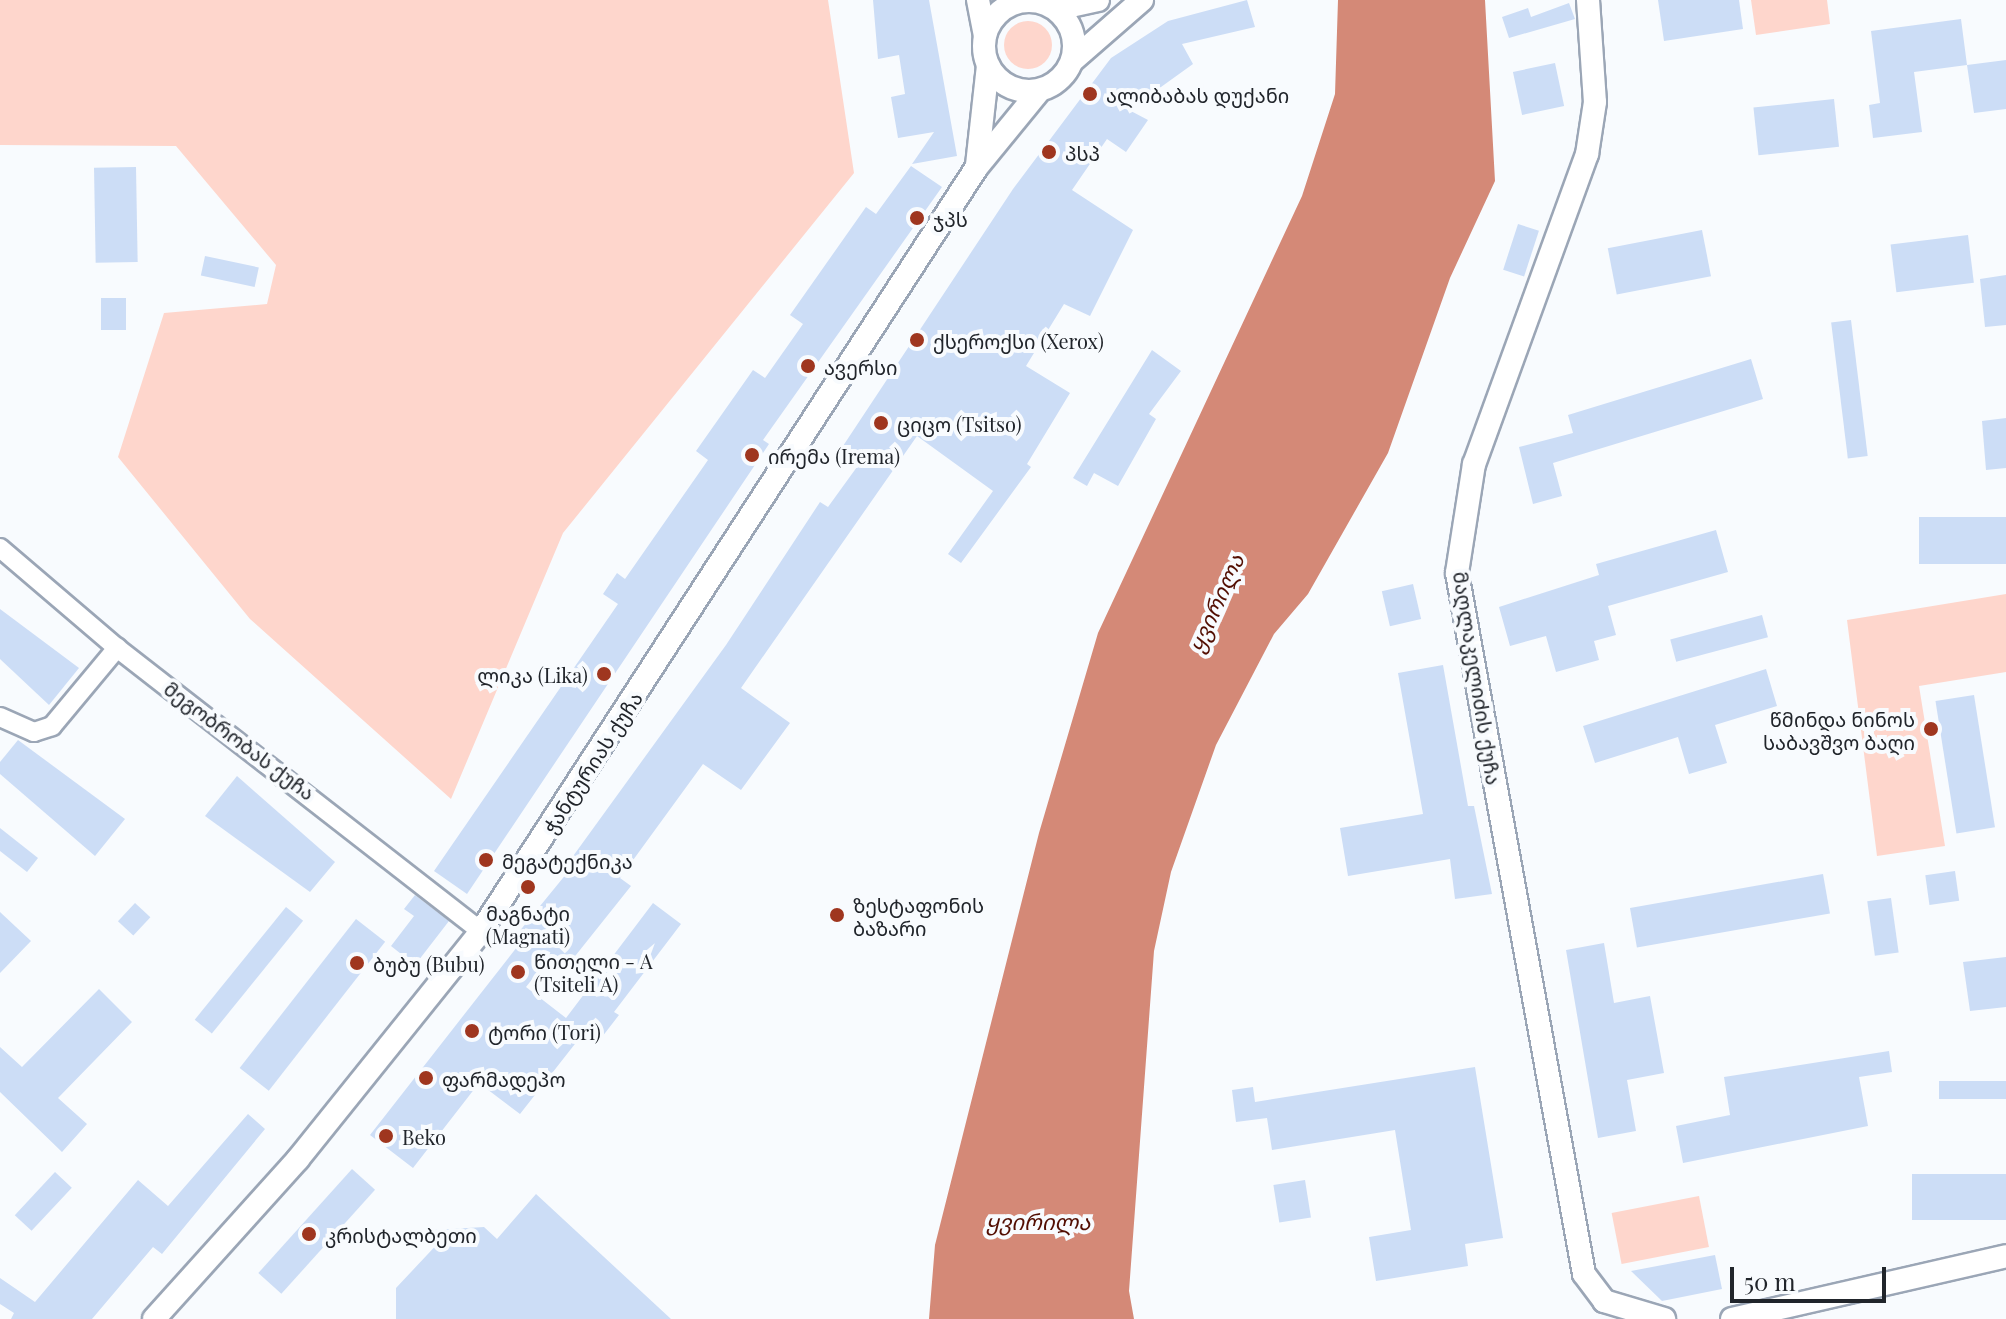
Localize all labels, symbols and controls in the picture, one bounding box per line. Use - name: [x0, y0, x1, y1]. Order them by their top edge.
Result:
- place label: ალიბაბას დუქანი: [1106, 82, 1289, 106]
- marker: ალიბაბას დუქანი: [1081, 85, 1099, 103]
- place label: პსპ: [1065, 140, 1100, 164]
- marker: პსპ: [1040, 143, 1058, 161]
- place label: ჯპს: [933, 206, 968, 230]
- marker: ჯპს: [908, 209, 926, 227]
- place label: ქსეროქსი (Xerox): [933, 328, 1104, 352]
- marker: ქსეროქსი (Xerox): [908, 331, 926, 349]
- place label: ავერსი: [824, 354, 898, 378]
- marker: ავერსი: [799, 357, 817, 375]
- place label: ციცო (Tsitso): [897, 411, 1021, 435]
- marker: ციცო (Tsitso): [872, 414, 890, 432]
- place label: ირემა (Irema): [768, 443, 900, 467]
- marker: ირემა (Irema): [743, 446, 761, 464]
- water label: ყვირილა: [1183, 550, 1249, 656]
- street label: მაღლაკელიძის ქუჩა: [1449, 570, 1507, 786]
- place label: ლიკა (Lika): [477, 662, 588, 686]
- marker: ლიკა (Lika): [595, 665, 613, 683]
- street label: მეგობრობას ქუჩა: [160, 676, 320, 804]
- street label: ჭანტურიას ქუჩა: [537, 687, 647, 837]
- place label: წმინდა ნინოს საბავშვო ბაღი: [1763, 706, 1915, 753]
- marker: წმინდა ნინოს საბავშვო ბაღი: [1922, 720, 1940, 738]
- place label: მეგატექნიკა: [502, 848, 633, 872]
- marker: მეგატექნიკა: [477, 851, 495, 869]
- marker: მაგნატი (Magnati): [519, 878, 537, 896]
- place label: ზესტაფონის ბაზარი: [853, 892, 984, 939]
- place label: მაგნატი (Magnati): [485, 900, 571, 947]
- marker: ზესტაფონის ბაზარი: [828, 906, 846, 924]
- place label: წითელი - A (Tsiteli A): [534, 948, 653, 995]
- place label: ბუბუ (Bubu): [373, 951, 485, 975]
- marker: ბუბუ (Bubu): [348, 954, 366, 972]
- marker: წითელი - A (Tsiteli A): [509, 963, 527, 981]
- place label: ტორი (Tori): [488, 1019, 601, 1043]
- marker: ტორი (Tori): [463, 1022, 481, 1040]
- place label: ფარმადეპო: [442, 1066, 565, 1090]
- marker: ფარმადეპო: [417, 1069, 435, 1087]
- place label: Beko: [402, 1124, 446, 1148]
- marker: Beko: [377, 1127, 395, 1145]
- water label: ყვირილა: [986, 1209, 1090, 1235]
- place label: კრისტალბეთი: [325, 1222, 477, 1246]
- marker: კრისტალბეთი: [300, 1225, 318, 1243]
- scale bar: [1734, 1251, 1890, 1301]
- text: 50 m: [1744, 1265, 1796, 1297]

